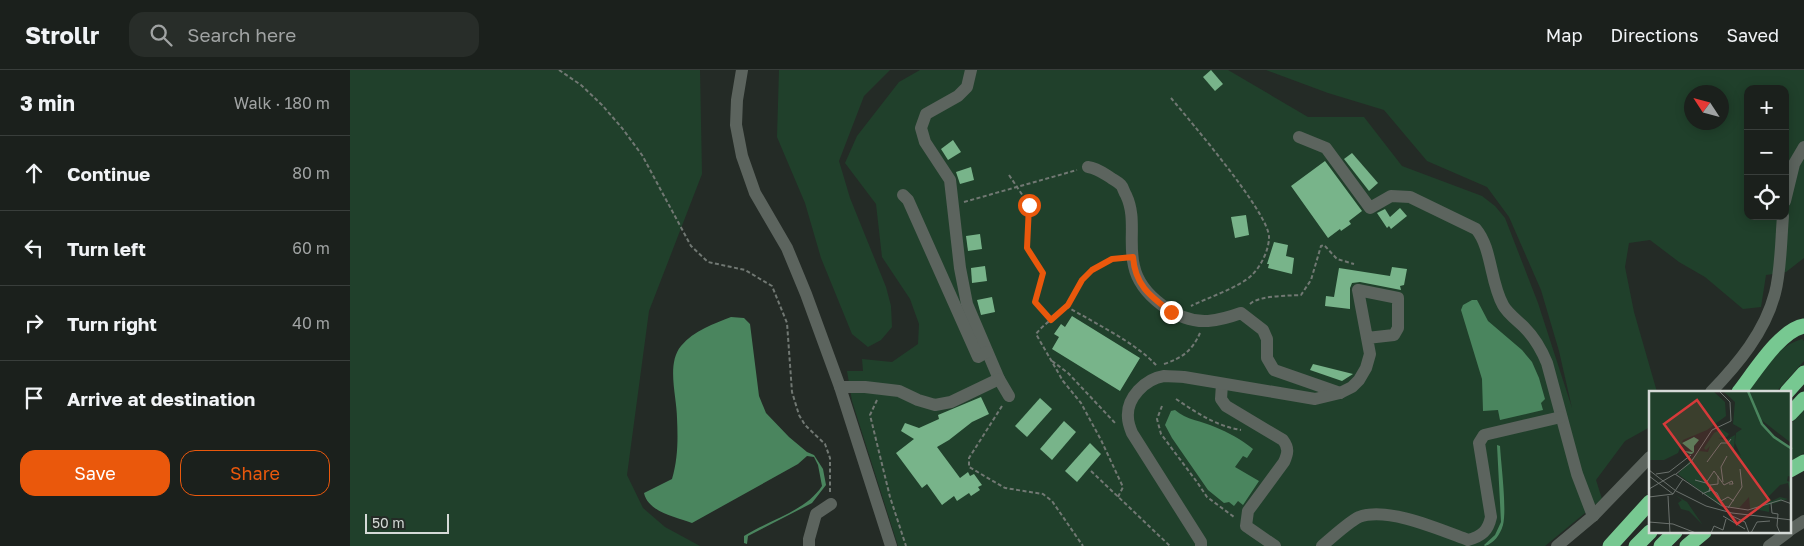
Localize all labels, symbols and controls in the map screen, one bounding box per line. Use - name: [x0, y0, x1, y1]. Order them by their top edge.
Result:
- search box: [129, 12, 479, 57]
- text: Strollr: [25, 20, 99, 49]
- icon: search: [147, 21, 175, 49]
- text: Search here: [187, 23, 296, 46]
- text: Map: [1546, 24, 1582, 46]
- text: Directions: [1610, 24, 1698, 46]
- text: Saved: [1726, 24, 1779, 46]
- north arrow: [1684, 85, 1729, 130]
- map controls: [1744, 85, 1789, 220]
- button: +: [1744, 85, 1789, 130]
- text: 3 min: [20, 90, 75, 116]
- text: Walk · 180 m: [234, 93, 330, 113]
- button: −: [1744, 130, 1789, 175]
- icon: ahead: [20, 159, 48, 187]
- text: Continue: [67, 162, 150, 185]
- text: 80 m: [292, 163, 330, 183]
- button: locate: [1744, 175, 1789, 220]
- route start: [1018, 194, 1041, 217]
- icon: left: [20, 234, 48, 262]
- text: Turn left: [67, 237, 146, 260]
- text: 60 m: [292, 238, 330, 258]
- route end: [1160, 301, 1183, 324]
- icon: right: [20, 309, 48, 337]
- text: Turn right: [67, 312, 157, 335]
- text: 40 m: [292, 313, 330, 333]
- icon: arrive: [20, 384, 48, 412]
- text: Arrive at destination: [67, 387, 255, 410]
- inset map: [1649, 391, 1792, 534]
- button: Save: [20, 450, 170, 496]
- button: Share: [180, 450, 330, 496]
- scale bar: [365, 511, 449, 534]
- text: 50 m: [372, 514, 405, 531]

